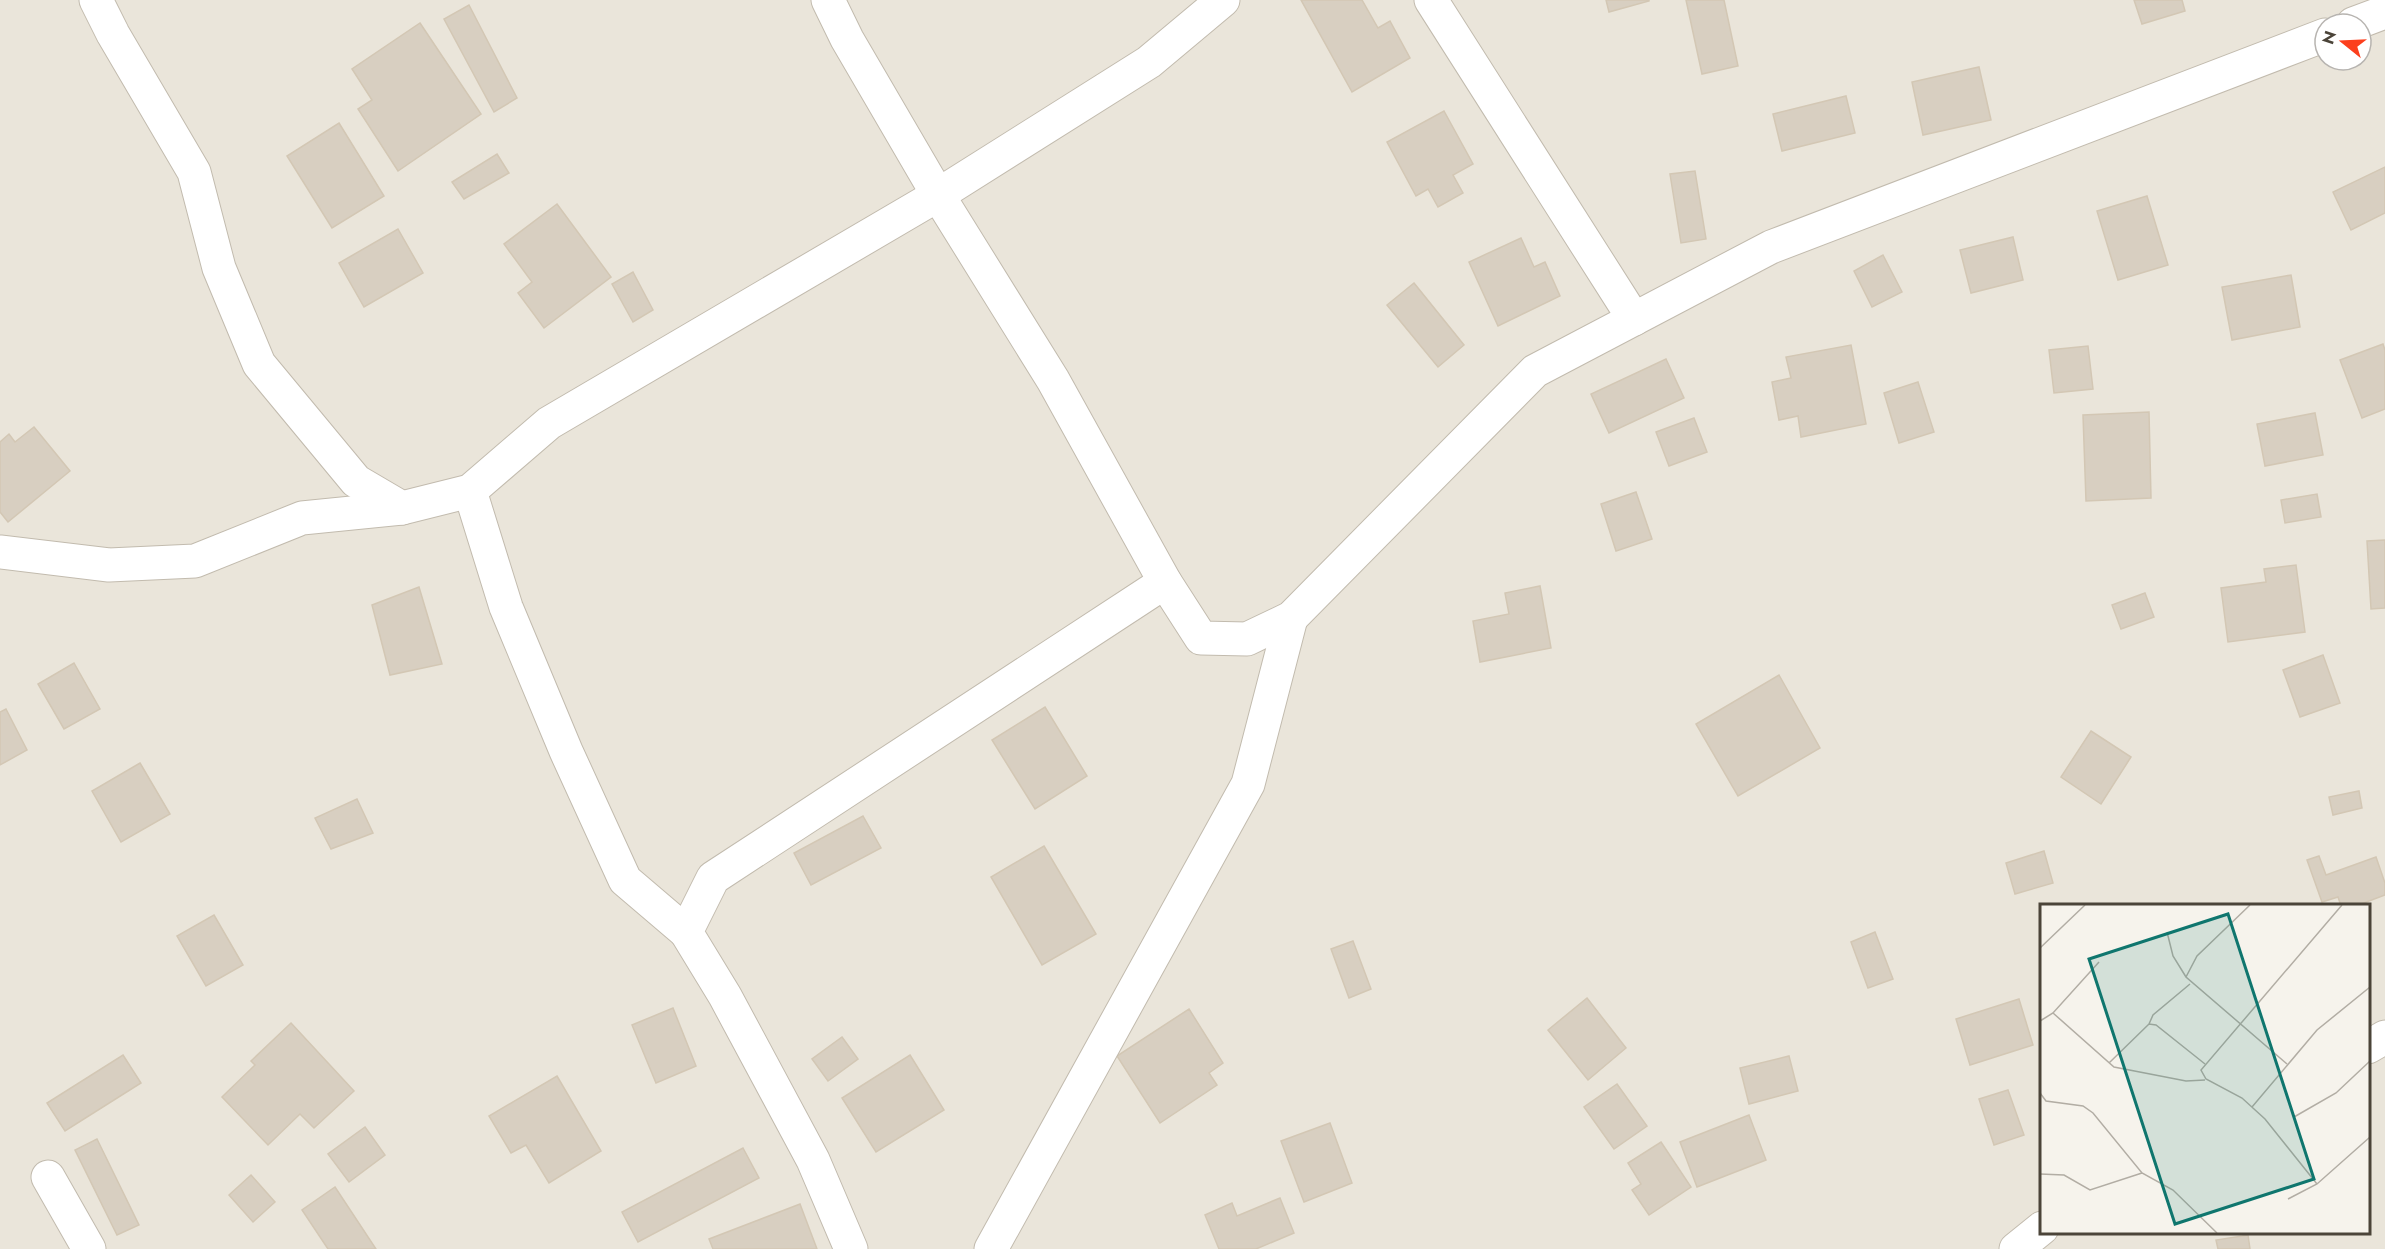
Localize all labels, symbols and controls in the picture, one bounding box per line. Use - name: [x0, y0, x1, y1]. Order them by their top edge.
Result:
- north arrow: [2313, 12, 2373, 72]
- text: N: [2316, 28, 2342, 47]
- inset map: [2040, 904, 2370, 1234]

